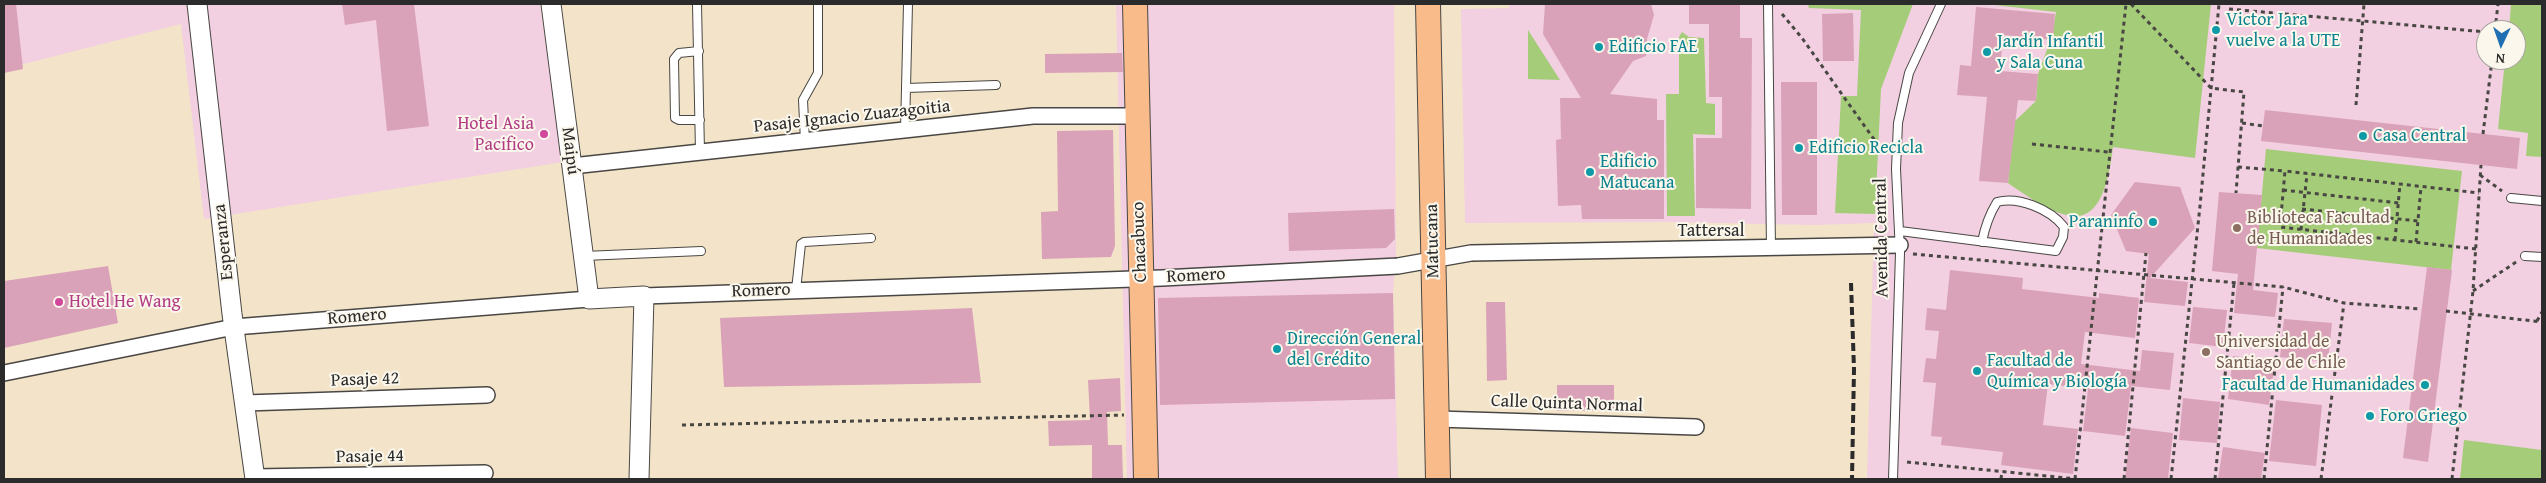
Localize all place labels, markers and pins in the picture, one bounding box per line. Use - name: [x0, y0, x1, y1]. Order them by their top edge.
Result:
- place label: Victor Jara vuelve a la UTE: [2226, 9, 2340, 52]
- marker: Victor Jara vuelve a la UTE: [2210, 24, 2222, 36]
- place label: Jardín Infantil y Sala Cuna: [1997, 31, 2104, 74]
- place label: Edificio FAE: [1609, 36, 1697, 58]
- marker: Edificio FAE: [1593, 41, 1605, 53]
- marker: Jardín Infantil y Sala Cuna: [1981, 46, 1993, 58]
- place label: Hotel Asia Pacifico: [457, 113, 534, 156]
- place label: Casa Central: [2373, 125, 2466, 147]
- marker: Hotel Asia Pacifico: [538, 128, 550, 140]
- marker: Casa Central: [2357, 130, 2369, 142]
- place label: Edificio Recicla: [1809, 137, 1923, 159]
- marker: Edificio Recicla: [1793, 142, 1805, 154]
- place label: Edificio Matucana: [1600, 151, 1674, 193]
- marker: Edificio Matucana: [1584, 166, 1596, 178]
- place label: Biblioteca Facultad de Humanidades: [2247, 207, 2390, 250]
- place label: Paraninfo: [2069, 211, 2143, 233]
- marker: Paraninfo: [2147, 216, 2159, 228]
- marker: Biblioteca Facultad de Humanidades: [2231, 222, 2243, 234]
- place label: Hotel He Wang: [69, 291, 180, 313]
- marker: Hotel He Wang: [53, 296, 65, 308]
- place label: Dirección General del Crédito: [1287, 328, 1421, 370]
- place label: Universidad de Santiago de Chile: [2216, 331, 2346, 374]
- marker: Dirección General del Crédito: [1271, 343, 1283, 355]
- marker: Universidad de Santiago de Chile: [2200, 346, 2212, 358]
- place label: Facultad de Química y Biología: [1987, 350, 2127, 392]
- marker: Facultad de Química y Biología: [1971, 365, 1983, 377]
- place label: Facultad de Humanidades: [2222, 374, 2415, 396]
- marker: Facultad de Humanidades: [2419, 379, 2431, 391]
- place label: Foro Griego: [2380, 405, 2467, 427]
- marker: Foro Griego: [2364, 410, 2376, 422]

